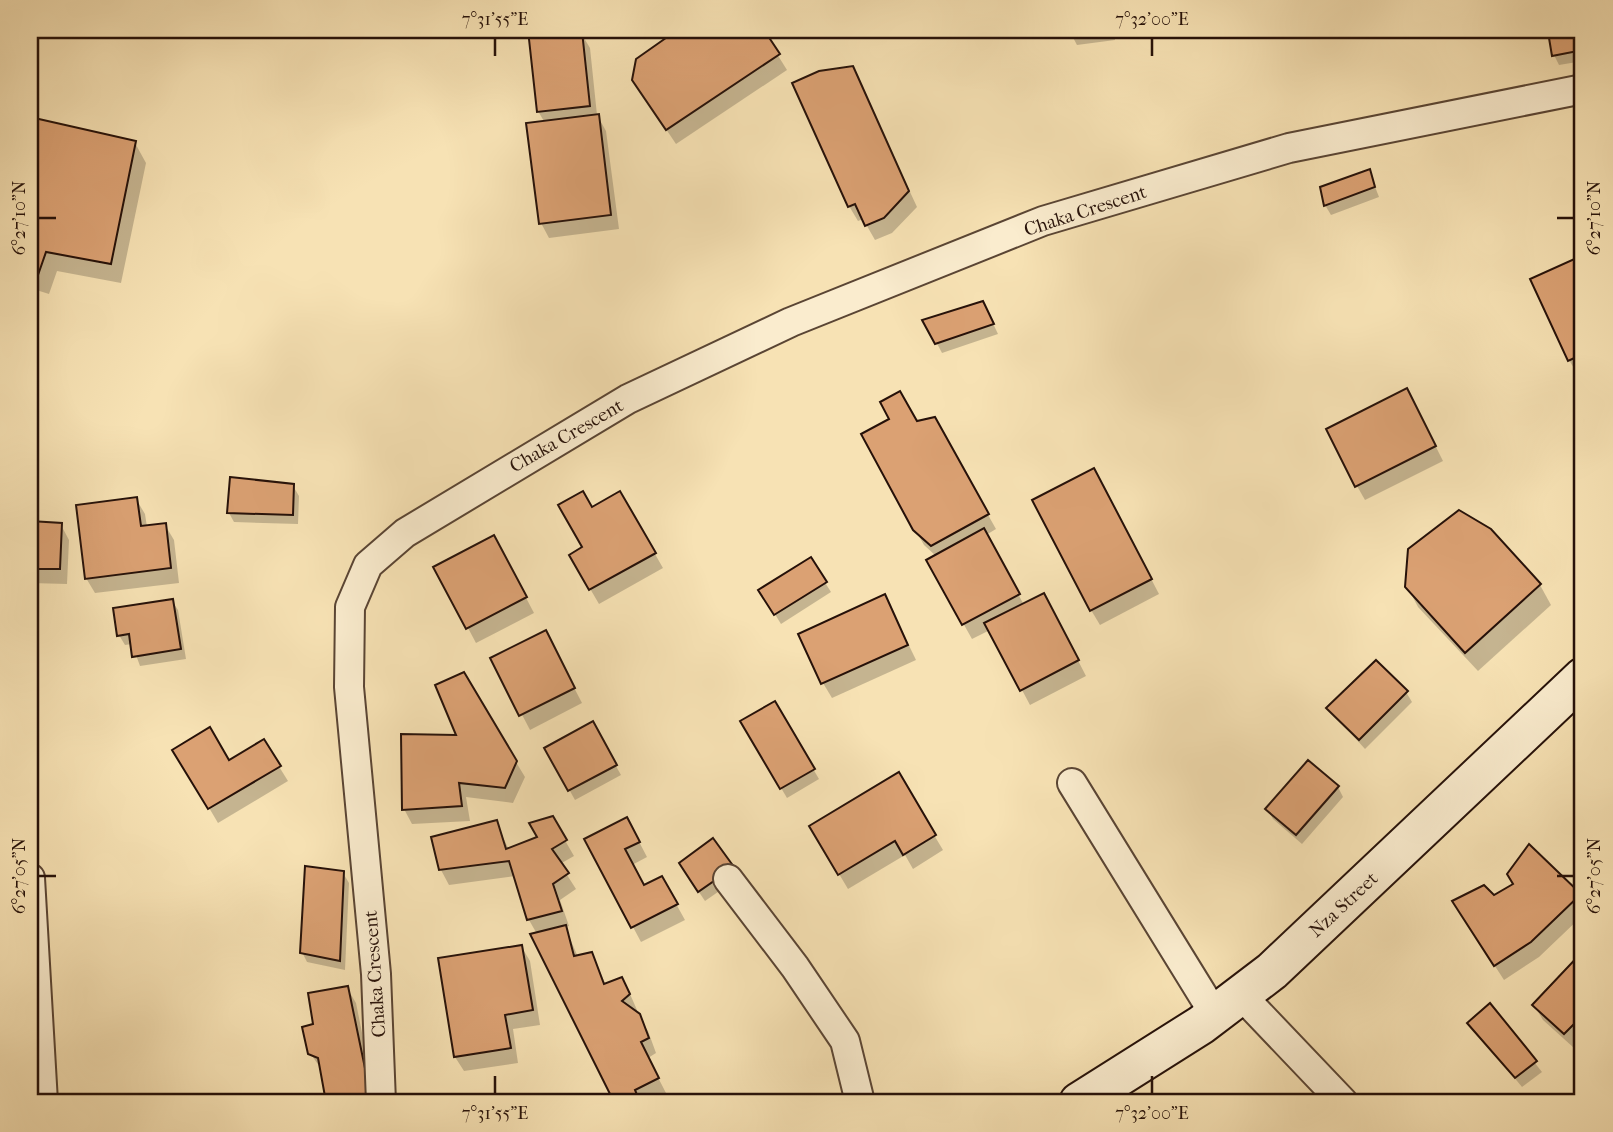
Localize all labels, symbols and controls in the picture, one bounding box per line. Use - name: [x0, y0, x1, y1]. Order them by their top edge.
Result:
- text: 7°31'55"E: [462, 9, 528, 30]
- text: 7°32'00"E: [1115, 9, 1189, 30]
- text: 6°27'10"N: [9, 180, 30, 256]
- text: 6°27'10"N: [1584, 180, 1605, 256]
- street label: Chaka Crescent: [1021, 181, 1149, 241]
- street label: Chaka Crescent: [506, 394, 627, 477]
- text: 6°27'05"N: [9, 837, 30, 914]
- text: 6°27'05"N: [1584, 837, 1605, 914]
- street label: Nza Street: [1305, 867, 1383, 942]
- street label: Chaka Crescent: [360, 909, 390, 1038]
- text: 7°31'55"E: [462, 1103, 528, 1124]
- text: 7°32'00"E: [1115, 1103, 1189, 1124]

